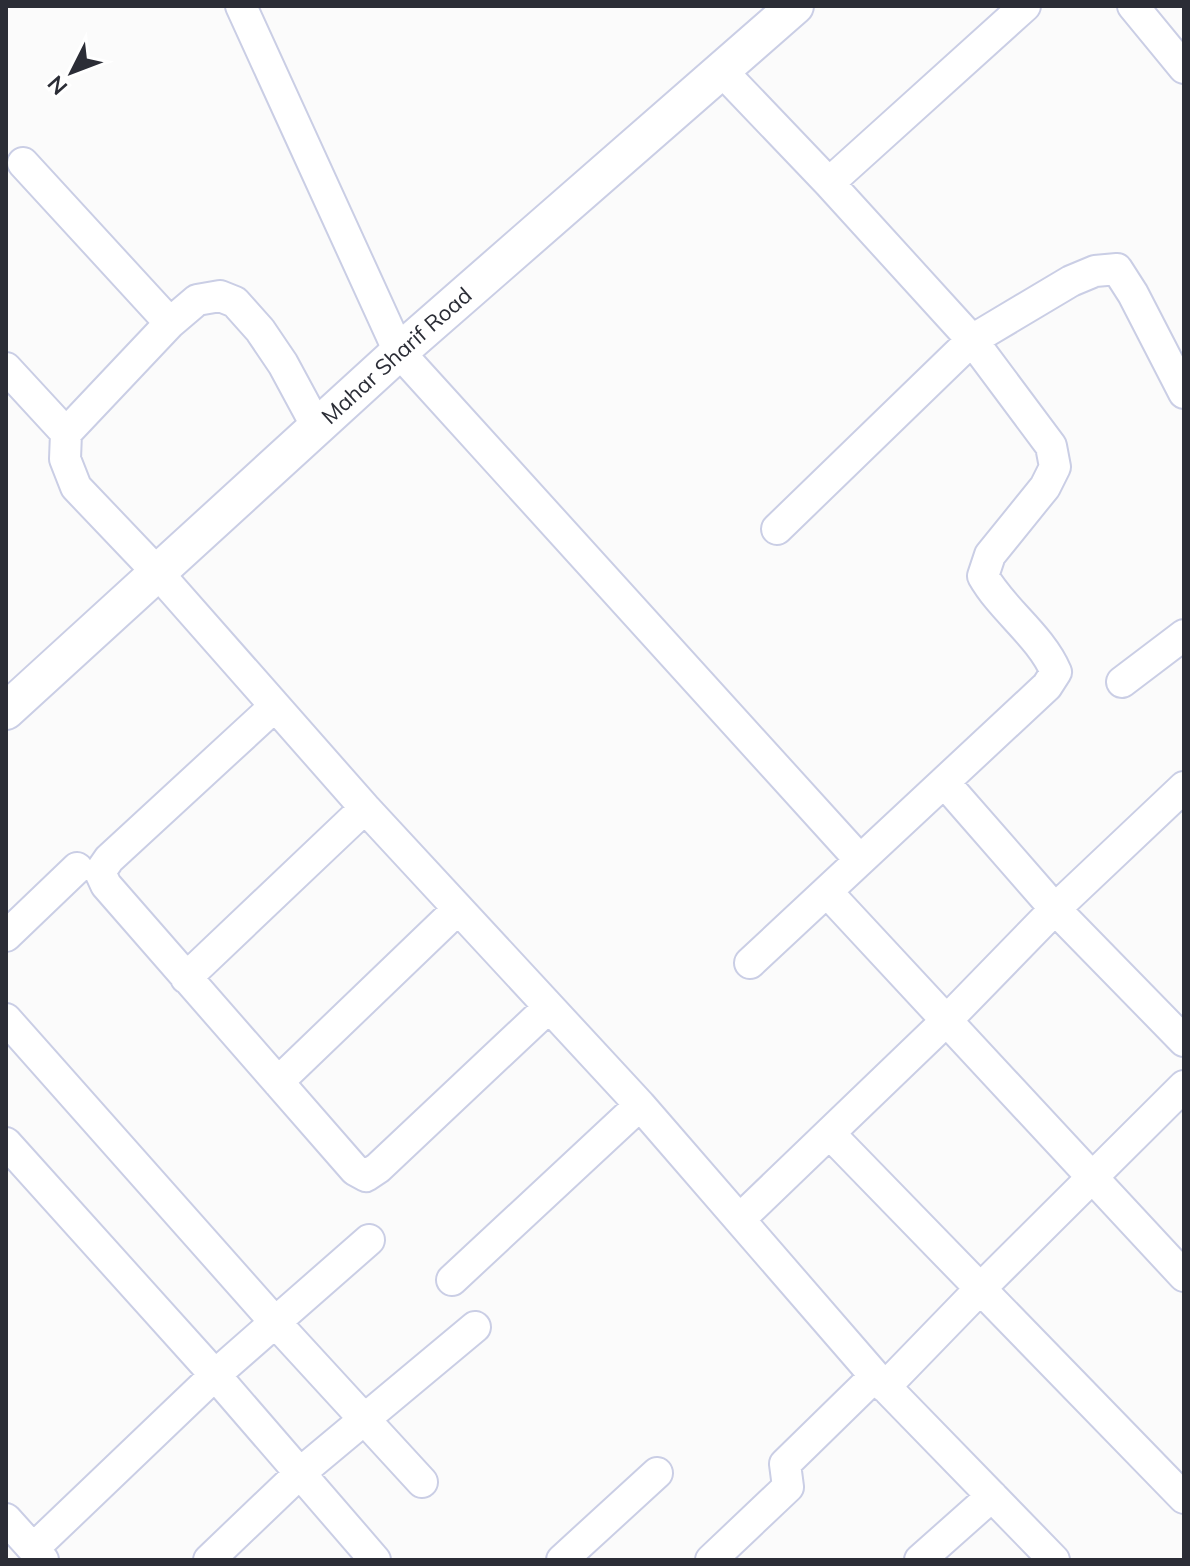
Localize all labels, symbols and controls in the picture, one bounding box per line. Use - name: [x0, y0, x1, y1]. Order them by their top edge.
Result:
- north arrow: [32, 32, 112, 112]
- text: N: [41, 70, 73, 101]
- street label: Mahar Sharif Road: [315, 281, 477, 430]

